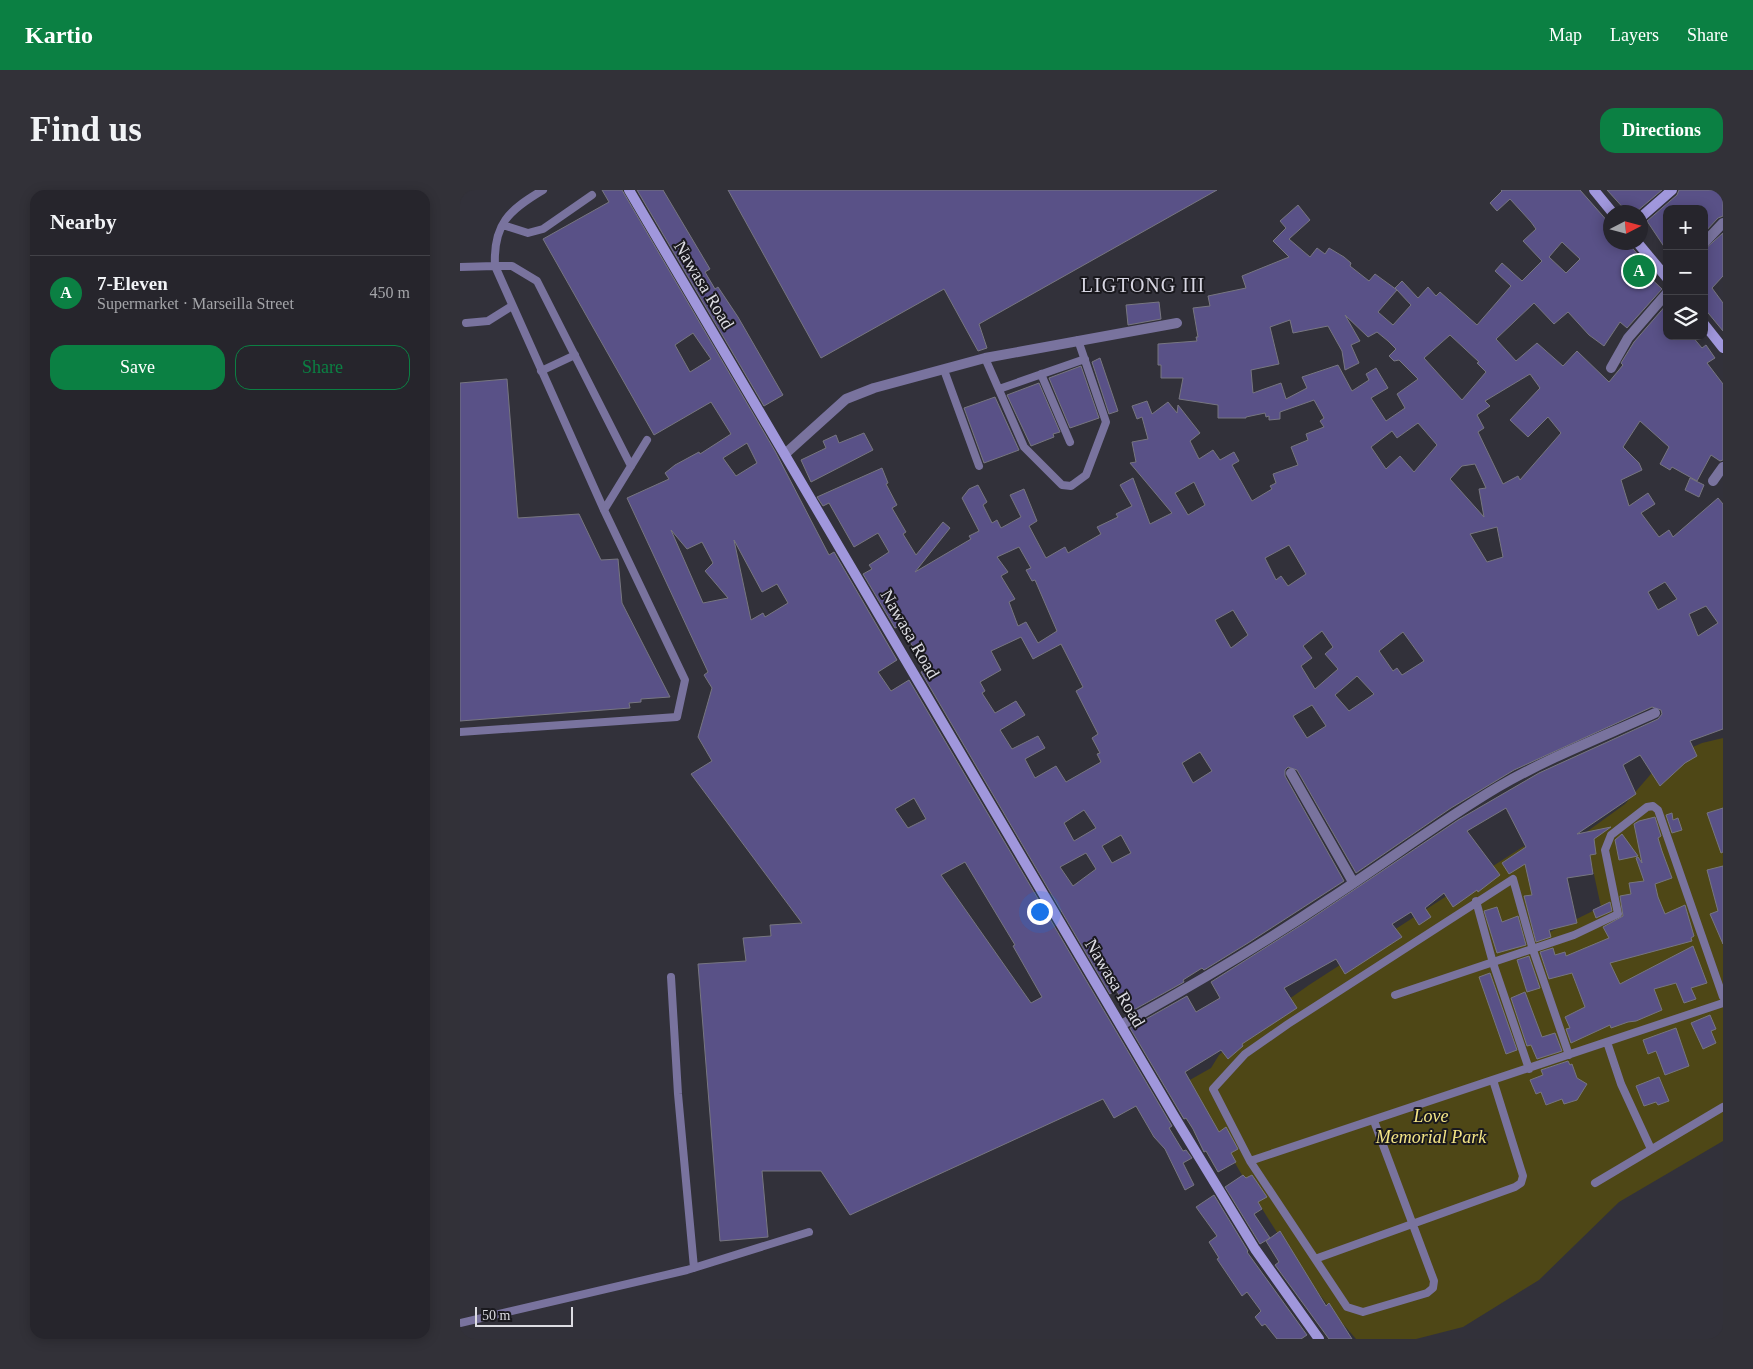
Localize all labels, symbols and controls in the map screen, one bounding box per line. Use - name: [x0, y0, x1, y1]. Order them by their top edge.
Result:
- text: Kartio: [25, 22, 93, 48]
- text: Map: [1549, 25, 1582, 45]
- text: Layers: [1610, 25, 1659, 45]
- text: Share: [1687, 25, 1728, 45]
- button: Directions: [1600, 108, 1723, 153]
- text: Find us: [30, 110, 142, 149]
- north arrow: [1603, 205, 1648, 250]
- map controls: [1663, 205, 1708, 340]
- button: +: [1663, 205, 1708, 250]
- text: Nearby: [50, 210, 117, 234]
- street label: Nawasa Road: [670, 237, 738, 333]
- button: −: [1663, 250, 1708, 295]
- pin: A: [1623, 252, 1655, 290]
- text: 7-Eleven: [97, 273, 168, 294]
- district label: LIGTONG III: [1081, 274, 1205, 296]
- text: A: [60, 284, 72, 301]
- text: 450 m: [370, 284, 410, 301]
- text: Supermarket · Marseilla Street: [97, 295, 294, 312]
- button: layers: [1663, 295, 1708, 340]
- button: Save: [50, 345, 225, 390]
- button: Share: [235, 345, 410, 390]
- street label: Nawasa Road: [876, 586, 944, 682]
- your location: [1027, 899, 1053, 925]
- street label: Nawasa Road: [1081, 935, 1149, 1031]
- park label: Love Memorial Park: [1375, 1106, 1487, 1147]
- scale bar: [475, 1304, 572, 1327]
- text: 50 m: [482, 1308, 510, 1323]

